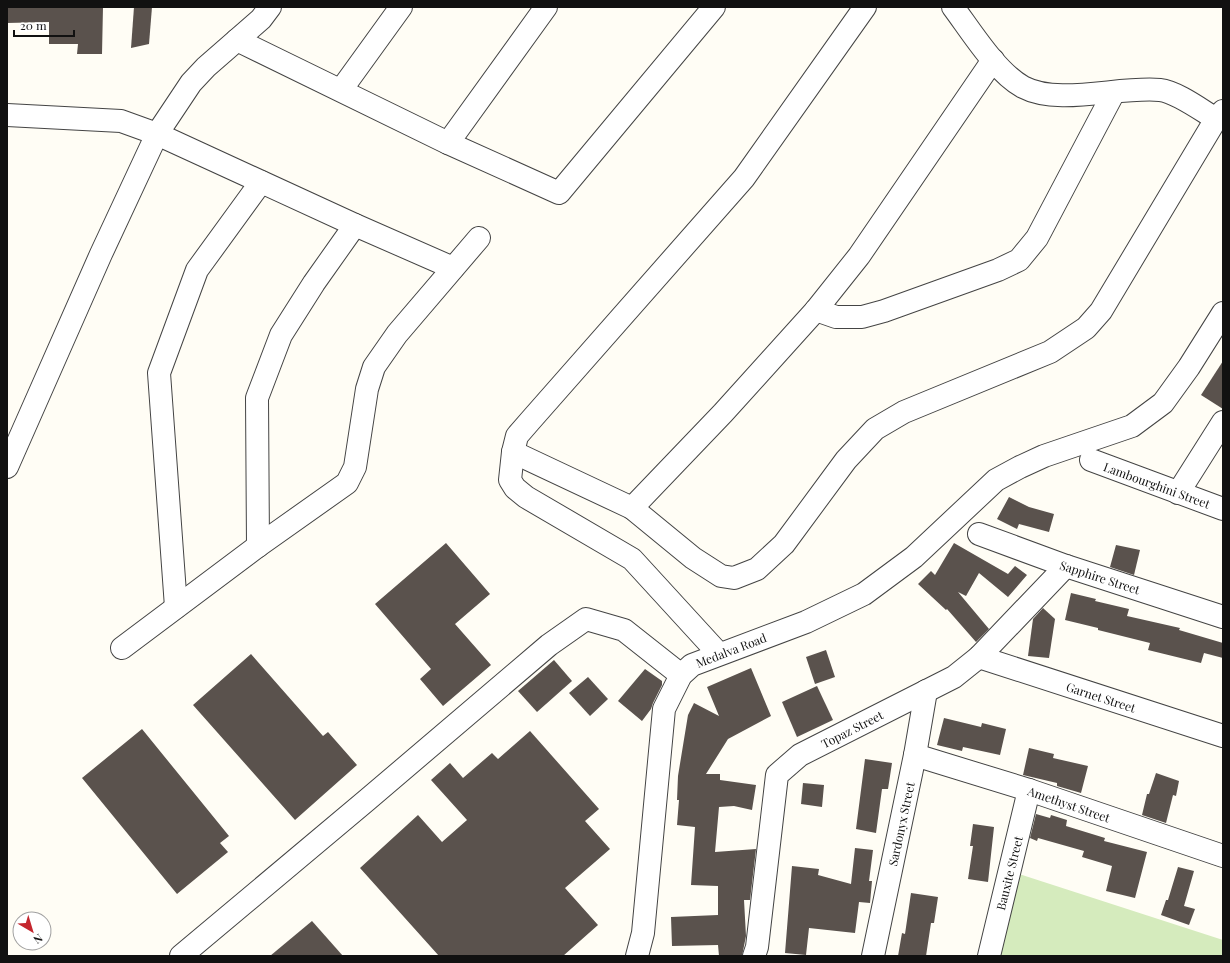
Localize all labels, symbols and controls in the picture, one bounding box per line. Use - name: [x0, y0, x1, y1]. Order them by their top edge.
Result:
- scale bar: [14, 12, 74, 38]
- text: 20 m: [20, 17, 47, 33]
- street label: Lambourghini Street: [1102, 458, 1213, 512]
- street label: Sapphire Street: [1058, 557, 1143, 598]
- street label: Medalva Road: [693, 629, 769, 671]
- street label: Garnet Street: [1064, 678, 1139, 716]
- street label: Topaz Street: [818, 706, 886, 751]
- street label: Sardonyx Street: [884, 780, 918, 867]
- street label: Amethyst Street: [1025, 782, 1113, 826]
- street label: Bauxite Street: [992, 834, 1026, 912]
- north arrow: [12, 911, 52, 951]
- text: N: [31, 931, 46, 948]

